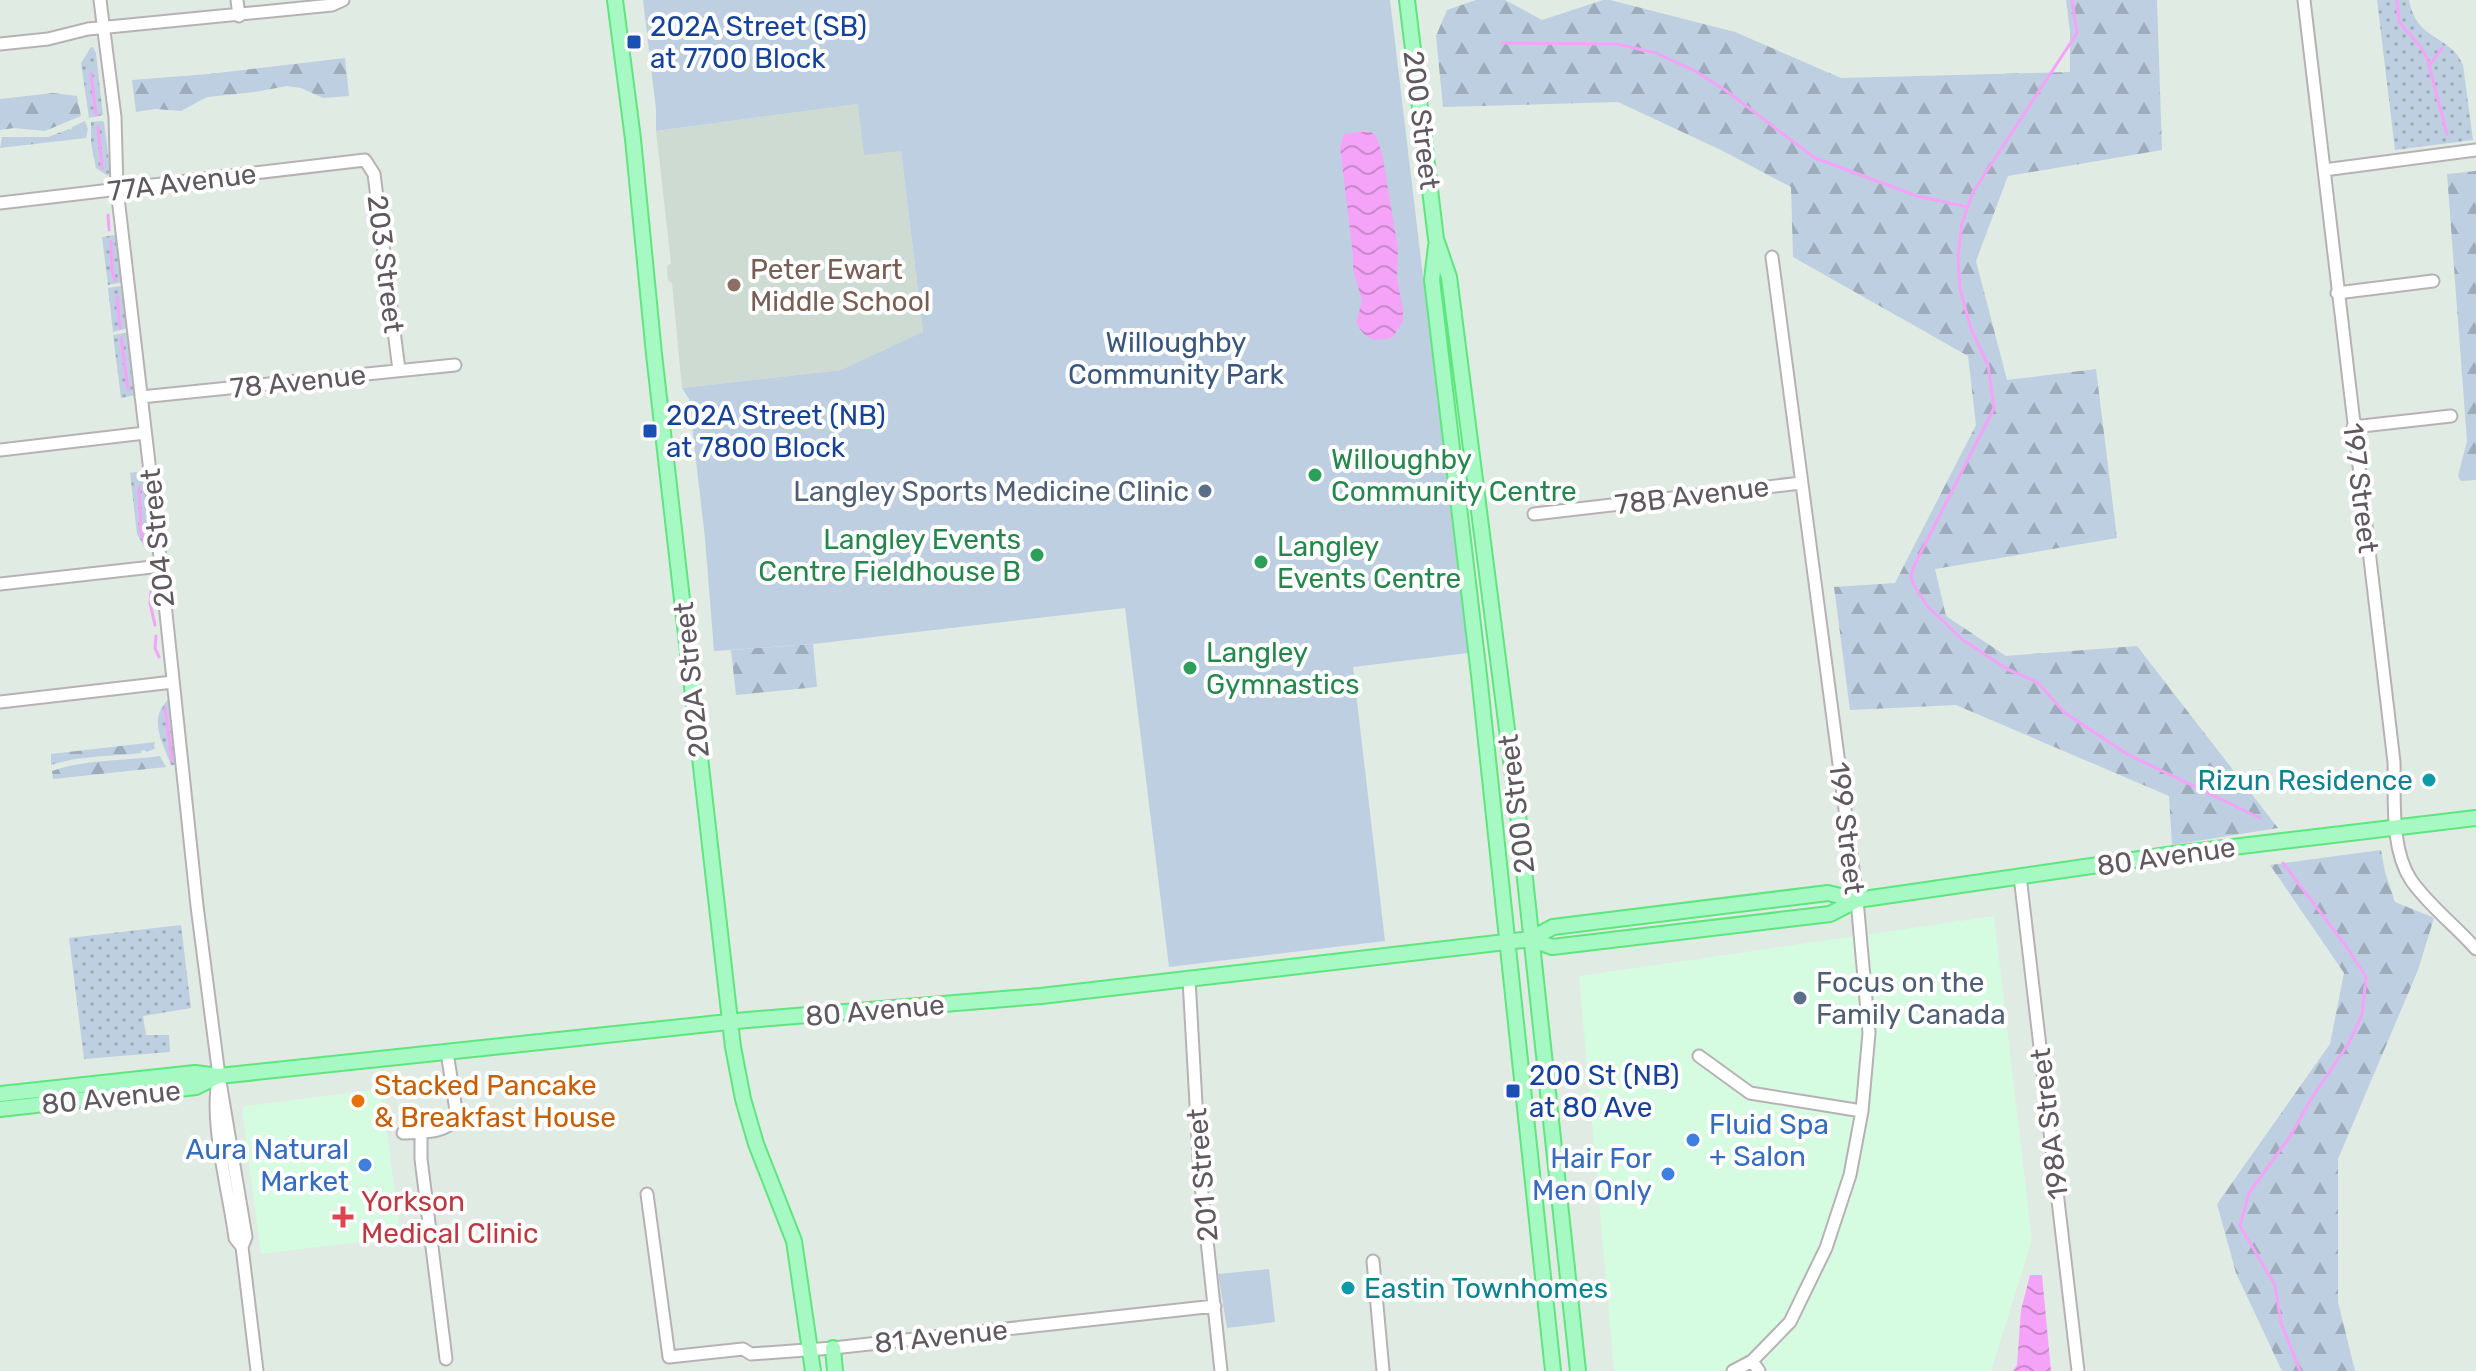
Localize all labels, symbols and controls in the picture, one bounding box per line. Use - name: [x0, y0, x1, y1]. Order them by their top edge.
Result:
- place label: 202A Street (SB) at 7700 Block: [650, 10, 867, 75]
- marker: 202A Street (SB) at 7700 Block: [625, 33, 643, 51]
- street label: 200 Street: [1397, 49, 1446, 192]
- street label: 77A Avenue: [106, 157, 258, 208]
- street label: 203 Street: [361, 193, 410, 335]
- place label: Peter Ewart Middle School: [750, 253, 931, 318]
- marker: Peter Ewart Middle School: [725, 276, 743, 294]
- park label: Willoughby Community Park: [1068, 326, 1284, 391]
- street label: 78 Avenue: [229, 358, 368, 405]
- place label: 202A Street (NB) at 7800 Block: [666, 399, 886, 464]
- street label: 197 Street: [2336, 421, 2385, 555]
- marker: 202A Street (NB) at 7800 Block: [641, 422, 659, 440]
- place label: Willoughby Community Centre: [1331, 443, 1577, 508]
- marker: Willoughby Community Centre: [1306, 466, 1324, 484]
- street label: 204 Street: [134, 467, 181, 609]
- street label: 78B Avenue: [1613, 470, 1771, 521]
- place label: Langley Sports Medicine Clinic: [793, 475, 1189, 508]
- marker: Langley Sports Medicine Clinic: [1196, 482, 1214, 500]
- place label: Langley Events Centre Fieldhouse B: [758, 523, 1021, 588]
- place label: Langley Events Centre: [1277, 530, 1461, 595]
- marker: Langley Events Centre Fieldhouse B: [1028, 546, 1046, 564]
- marker: Langley Events Centre: [1252, 553, 1270, 571]
- street label: 202A Street: [667, 600, 716, 759]
- place label: Langley Gymnastics: [1206, 636, 1360, 701]
- marker: Langley Gymnastics: [1181, 659, 1199, 677]
- street label: 200 Street: [1492, 732, 1541, 875]
- street label: 199 Street: [1822, 760, 1871, 896]
- place label: Rizun Residence: [2198, 764, 2413, 797]
- marker: Rizun Residence: [2420, 771, 2438, 789]
- street label: 80 Avenue: [2095, 830, 2238, 883]
- place label: Focus on the Family Canada: [1816, 966, 2006, 1031]
- street label: 80 Avenue: [804, 988, 946, 1033]
- marker: Focus on the Family Canada: [1791, 989, 1809, 1007]
- street label: 198A Street: [2024, 1046, 2075, 1201]
- place label: 200 St (NB) at 80 Ave: [1529, 1059, 1679, 1124]
- place label: Stacked Pancake & Breakfast House: [374, 1069, 616, 1134]
- street label: 80 Avenue: [40, 1074, 182, 1121]
- marker: 200 St (NB) at 80 Ave: [1504, 1082, 1522, 1100]
- marker: Stacked Pancake & Breakfast House: [349, 1092, 367, 1110]
- street label: 201 Street: [1180, 1107, 1225, 1243]
- place label: Fluid Spa + Salon: [1709, 1108, 1829, 1173]
- marker: Fluid Spa + Salon: [1684, 1131, 1702, 1149]
- place label: Aura Natural Market: [186, 1133, 349, 1198]
- place label: Hair For Men Only: [1532, 1142, 1652, 1207]
- marker: Aura Natural Market: [356, 1156, 374, 1174]
- marker: Hair For Men Only: [1659, 1165, 1677, 1183]
- place label: Yorkson Medical Clinic: [361, 1185, 538, 1250]
- marker: Yorkson Medical Clinic: [332, 1206, 354, 1228]
- place label: Eastin Townhomes: [1364, 1272, 1608, 1305]
- marker: Eastin Townhomes: [1339, 1279, 1357, 1297]
- street label: 81 Avenue: [873, 1313, 1009, 1360]

